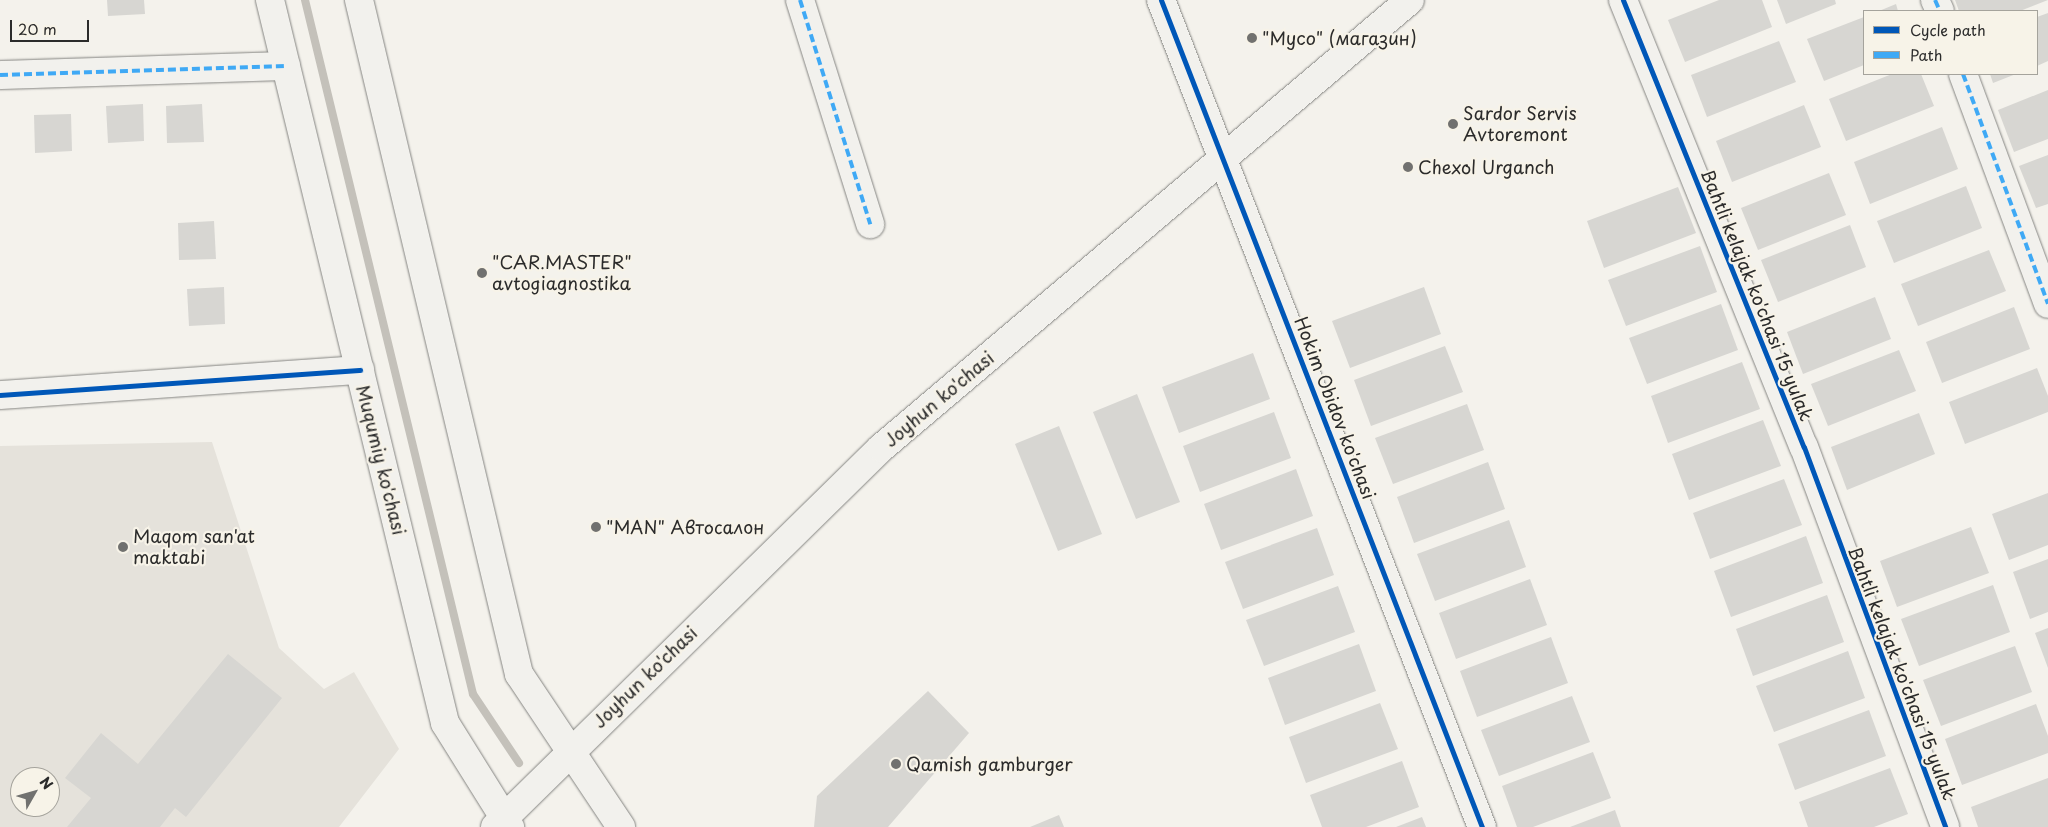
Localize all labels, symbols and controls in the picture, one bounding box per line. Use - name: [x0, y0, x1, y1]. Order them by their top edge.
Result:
- scale bar: [12, 10, 91, 42]
- legend: [1863, 10, 2038, 75]
- text: 20 m: [18, 17, 57, 40]
- text: Cycle path: [1910, 18, 1986, 41]
- place label: "Мусо" (магазин): [1262, 27, 1417, 49]
- marker: "Мусо" (магазин): [1246, 32, 1258, 44]
- text: Path: [1910, 43, 1942, 66]
- place label: Sardor Servis Avtoremont: [1463, 103, 1577, 146]
- marker: Sardor Servis Avtoremont: [1447, 118, 1459, 130]
- place label: Chexol Urganch: [1418, 156, 1555, 178]
- marker: Chexol Urganch: [1402, 161, 1414, 173]
- street label: Bahtli kelajak ko'chasi 15 yulak: [1696, 164, 1818, 426]
- place label: "CAR.MASTER" avtogiagnostika: [492, 252, 632, 294]
- marker: "CAR.MASTER" avtogiagnostika: [476, 267, 488, 279]
- street label: Hokim Obidov ko'chasi: [1290, 313, 1380, 503]
- street label: Joyhun ko'chasi: [880, 347, 998, 451]
- street label: Muqumiy ko'chasi: [352, 383, 410, 537]
- place label: "MAN" Автосалон: [606, 516, 764, 538]
- marker: "MAN" Автосалон: [590, 521, 602, 533]
- place label: Maqom san'at maktabi: [133, 526, 255, 568]
- marker: Maqom san'at maktabi: [117, 541, 129, 553]
- street label: Bahtli kelajak ko'chasi 15 yulak: [1843, 541, 1961, 805]
- street label: Joyhun ko'chasi: [589, 622, 701, 732]
- place label: Qamish gamburger: [906, 753, 1073, 775]
- marker: Qamish gamburger: [890, 758, 902, 770]
- north arrow: [10, 767, 60, 817]
- text: N: [35, 772, 58, 794]

